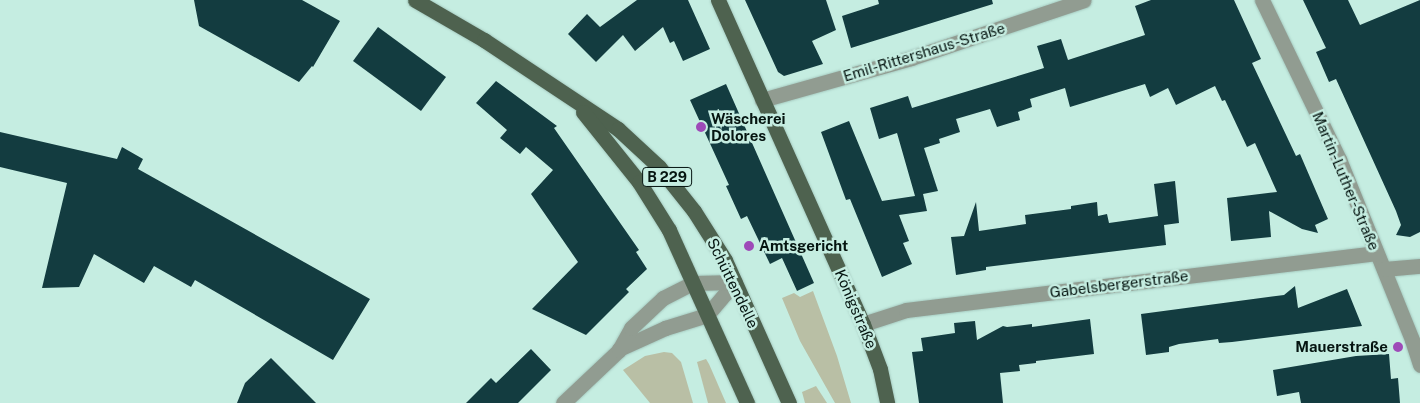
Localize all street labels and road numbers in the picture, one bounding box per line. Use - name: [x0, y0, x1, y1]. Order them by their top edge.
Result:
- street label: Emil-Rittershaus-Straße: [841, 19, 1007, 85]
- street label: Martin-Luther-Straße: [1309, 109, 1383, 253]
- road number: B 229: [642, 166, 692, 188]
- street label: Schüttendelle: [703, 235, 763, 331]
- street label: Königstraße: [831, 267, 881, 351]
- street label: Gabelsbergerstraße: [1049, 267, 1189, 301]

